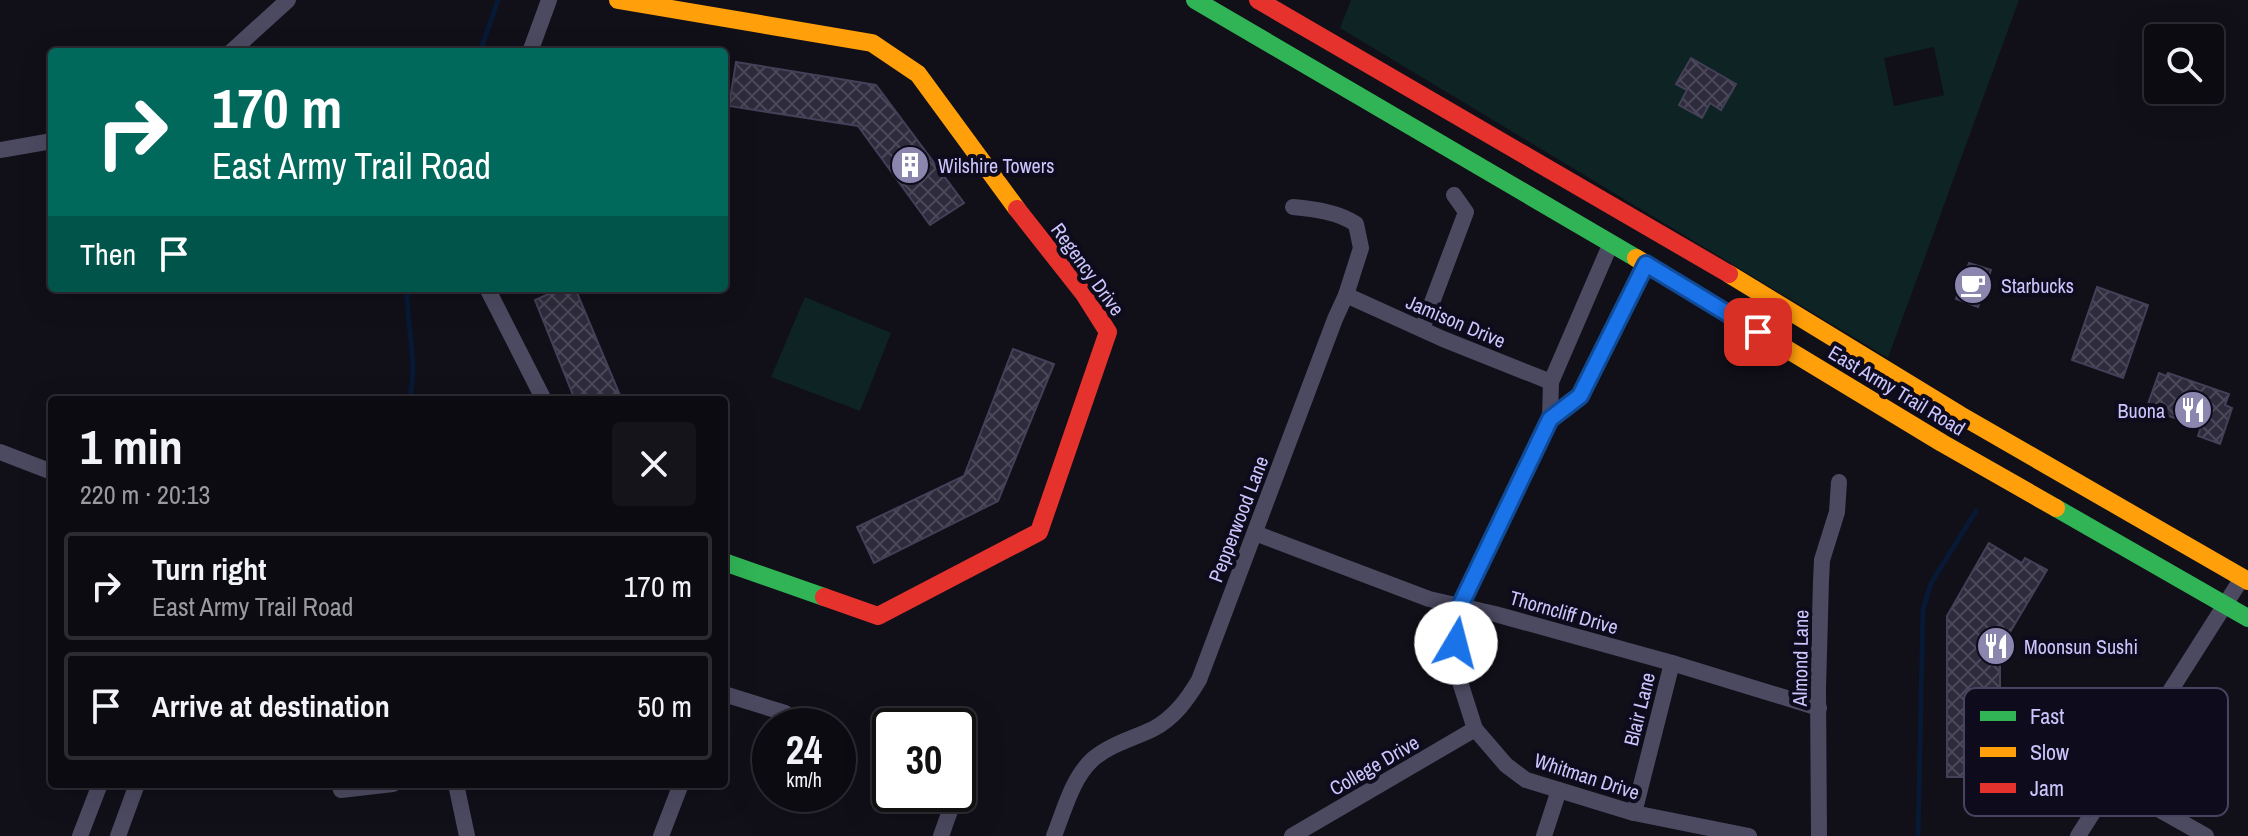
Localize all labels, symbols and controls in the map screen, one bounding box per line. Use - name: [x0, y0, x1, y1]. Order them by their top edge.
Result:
- map controls: [2144, 24, 2224, 104]
- button: search: [2144, 24, 2224, 104]
- text: 170 m: [212, 70, 342, 145]
- icon: right: [80, 80, 184, 184]
- text: East Army Trail Road: [212, 142, 491, 190]
- building icon: Wilshire Towers: [889, 144, 931, 186]
- place label: Wilshire Towers: [938, 152, 1054, 179]
- street label: Regency Drive: [1045, 217, 1131, 321]
- icon: arrive: [152, 232, 196, 276]
- text: Then: [80, 234, 136, 274]
- cafe icon: Starbucks: [1952, 264, 1994, 306]
- place label: Starbucks: [2001, 272, 2074, 299]
- street label: Jamison Drive: [1402, 288, 1510, 354]
- pin: [1724, 298, 1792, 366]
- icon: arrive: [1736, 310, 1780, 354]
- street label: East Army Trail Road: [1824, 339, 1970, 441]
- restaurant icon: Buona: [2172, 389, 2214, 431]
- place label: Buona: [2118, 397, 2165, 424]
- text: 1 min: [80, 414, 183, 479]
- button: close: [612, 422, 696, 506]
- street label: Pepperwood Lane: [1202, 452, 1274, 586]
- text: 220 m · 20:13: [80, 477, 210, 512]
- text: Turn right: [152, 549, 266, 589]
- icon: right: [84, 564, 128, 608]
- text: 170 m: [624, 566, 692, 606]
- street label: Thorncliff Drive: [1507, 584, 1621, 640]
- text: East Army Trail Road: [152, 589, 353, 624]
- position arrow: [1414, 601, 1498, 685]
- street label: Almond Lane: [1786, 609, 1814, 708]
- restaurant icon: Moonsun Sushi: [1975, 625, 2017, 667]
- place label: Moonsun Sushi: [2024, 633, 2138, 660]
- street label: Blair Lane: [1617, 669, 1661, 749]
- icon: arrive: [84, 684, 128, 728]
- text: Arrive at destination: [152, 686, 390, 726]
- text: 50 m: [637, 686, 692, 726]
- legend: [1964, 688, 2228, 816]
- text: Fast: [2030, 701, 2064, 731]
- speed limit sign: 30: [872, 708, 976, 812]
- text: 24: [786, 723, 822, 776]
- street label: College Drive: [1324, 728, 1424, 802]
- text: Slow: [2030, 737, 2069, 767]
- street label: Whitman Drive: [1531, 746, 1643, 806]
- text: km/h: [786, 766, 822, 793]
- text: Jam: [2030, 773, 2064, 803]

